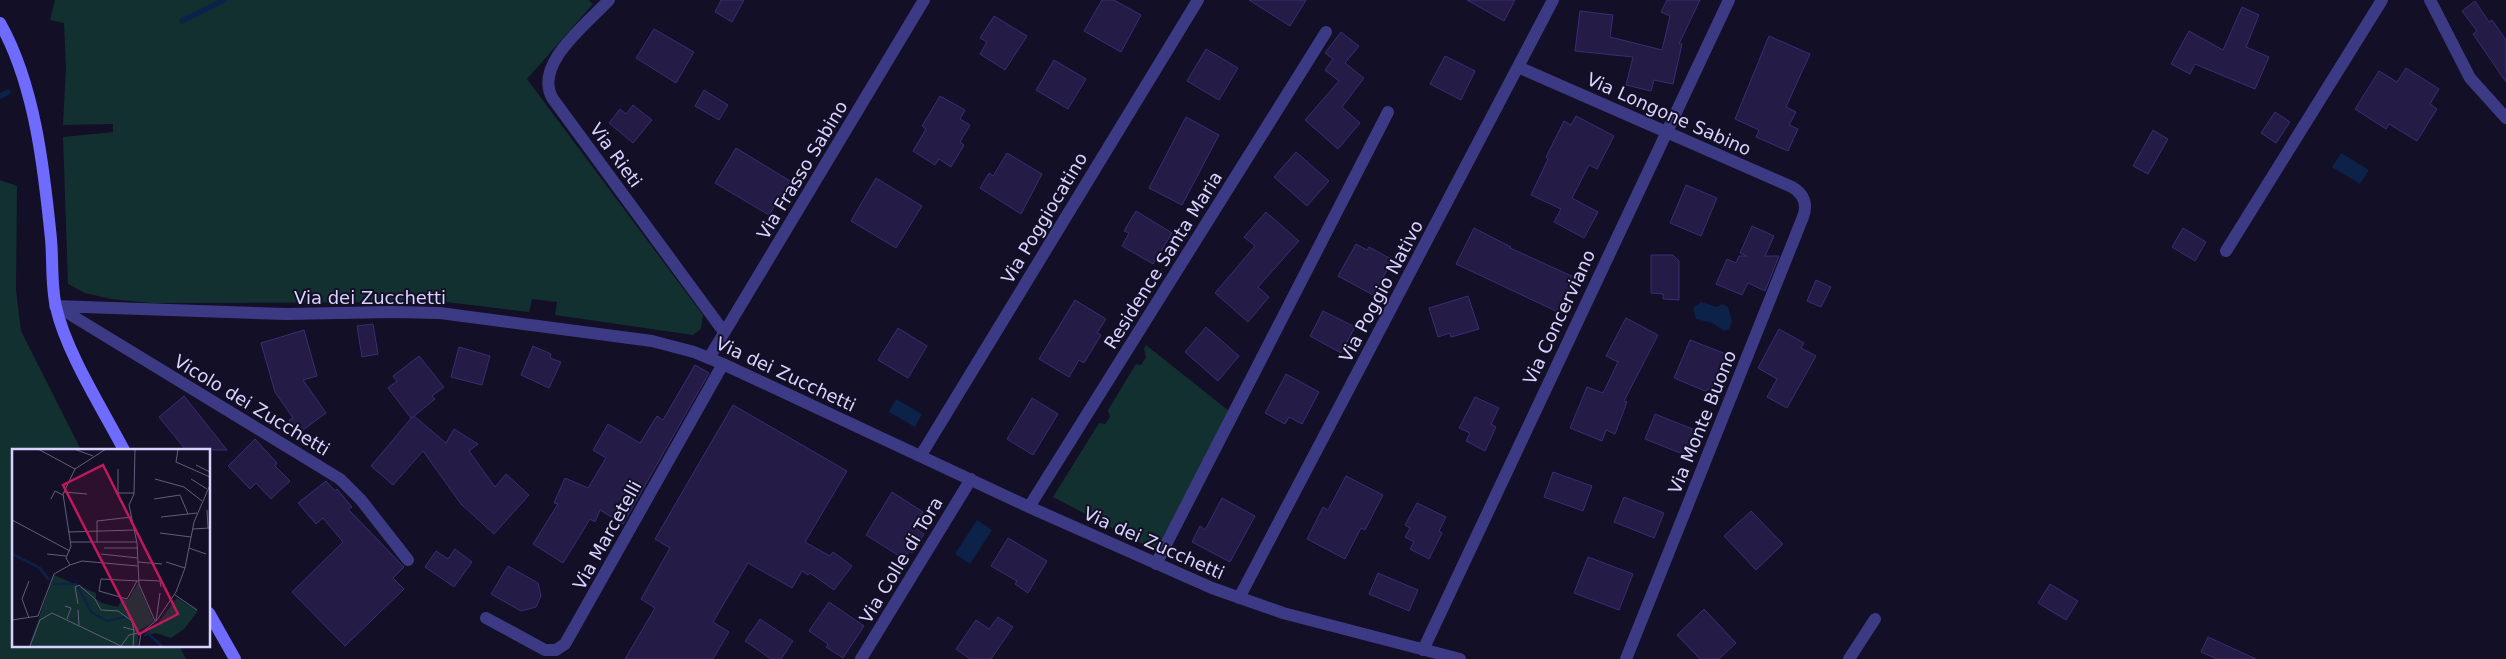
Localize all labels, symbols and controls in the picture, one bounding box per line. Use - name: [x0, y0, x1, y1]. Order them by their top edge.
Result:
- street label: Via Longone Sabino: [1584, 68, 1754, 160]
- street label: Via Frasso Sabino: [752, 97, 852, 243]
- street label: Via Rieti: [586, 119, 646, 191]
- street label: Via Poggiocatino: [997, 149, 1091, 287]
- street label: Residence Santa Maria: [1100, 167, 1226, 353]
- street label: Via Poggio Nativo: [1335, 216, 1427, 366]
- street label: Via Concerviano: [1519, 246, 1599, 388]
- street label: Via dei Zucchetti: [294, 287, 446, 308]
- street label: Via dei Zucchetti: [713, 332, 859, 416]
- street label: Via Monte Buono: [1664, 347, 1740, 497]
- street label: Vicolo dei Zucchetti: [170, 350, 334, 460]
- inset map: [12, 449, 210, 646]
- street label: Via Marcetelli: [568, 477, 646, 593]
- street label: Via Colle di Tora: [855, 493, 947, 627]
- street label: Via dei Zucchetti: [1080, 502, 1228, 584]

